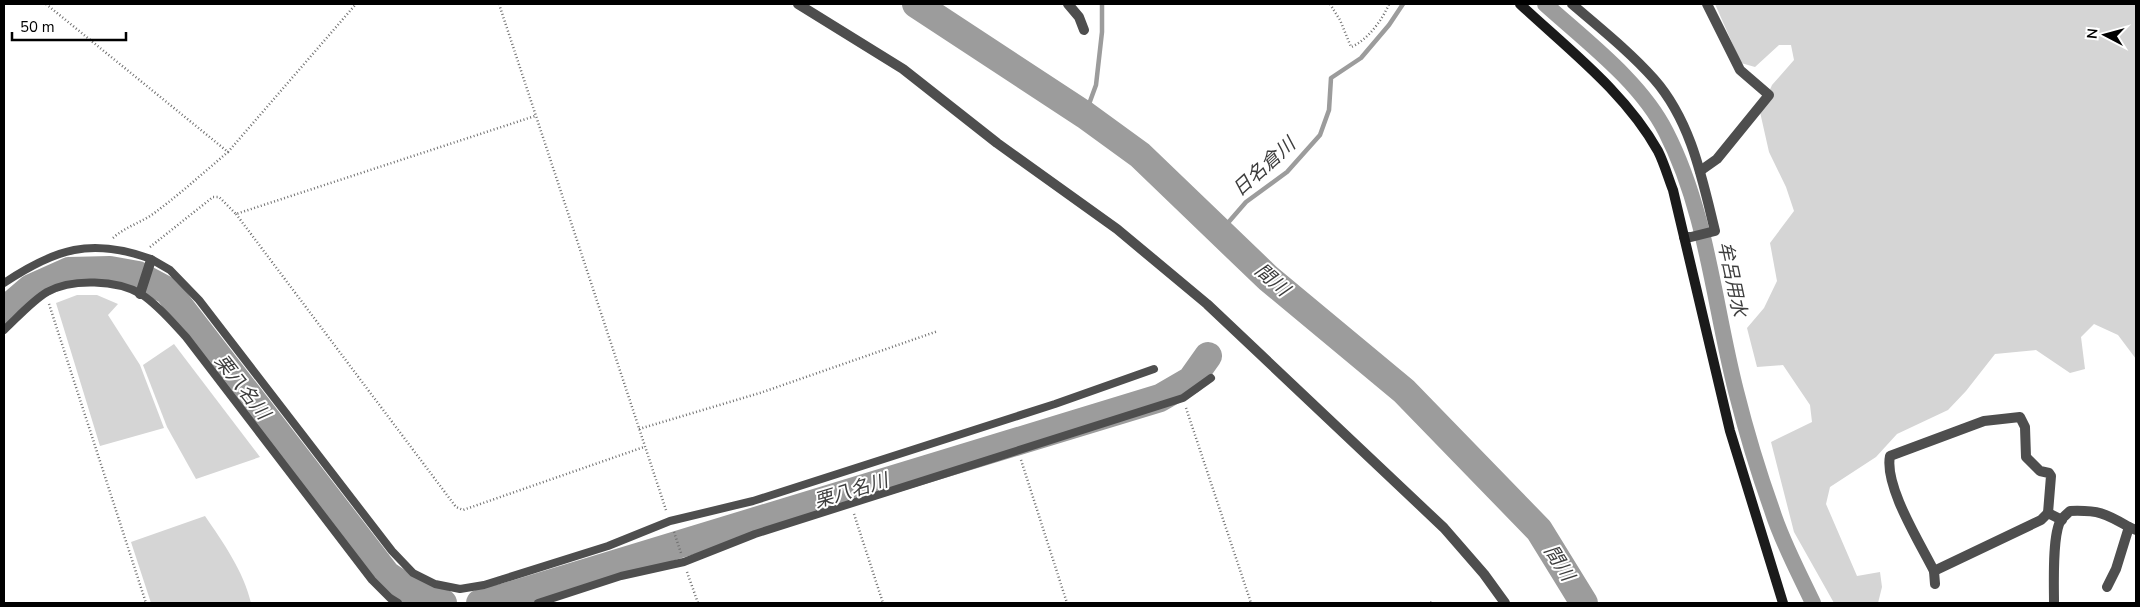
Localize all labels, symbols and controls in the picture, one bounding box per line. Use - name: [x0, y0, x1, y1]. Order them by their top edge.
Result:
- scale bar: [12, 10, 126, 42]
- north arrow: [2080, 10, 2130, 60]
- text: 50 m: [20, 17, 55, 37]
- text: N: [2083, 27, 2103, 40]
- water label: 日名倉川: [1227, 131, 1302, 202]
- water label: 牟呂用水: [1711, 239, 1753, 321]
- water label: 間川: [1249, 258, 1296, 304]
- water label: 栗八名川: [208, 349, 277, 427]
- water label: 栗八名川: [811, 467, 893, 515]
- water label: 間川: [1538, 540, 1581, 588]

